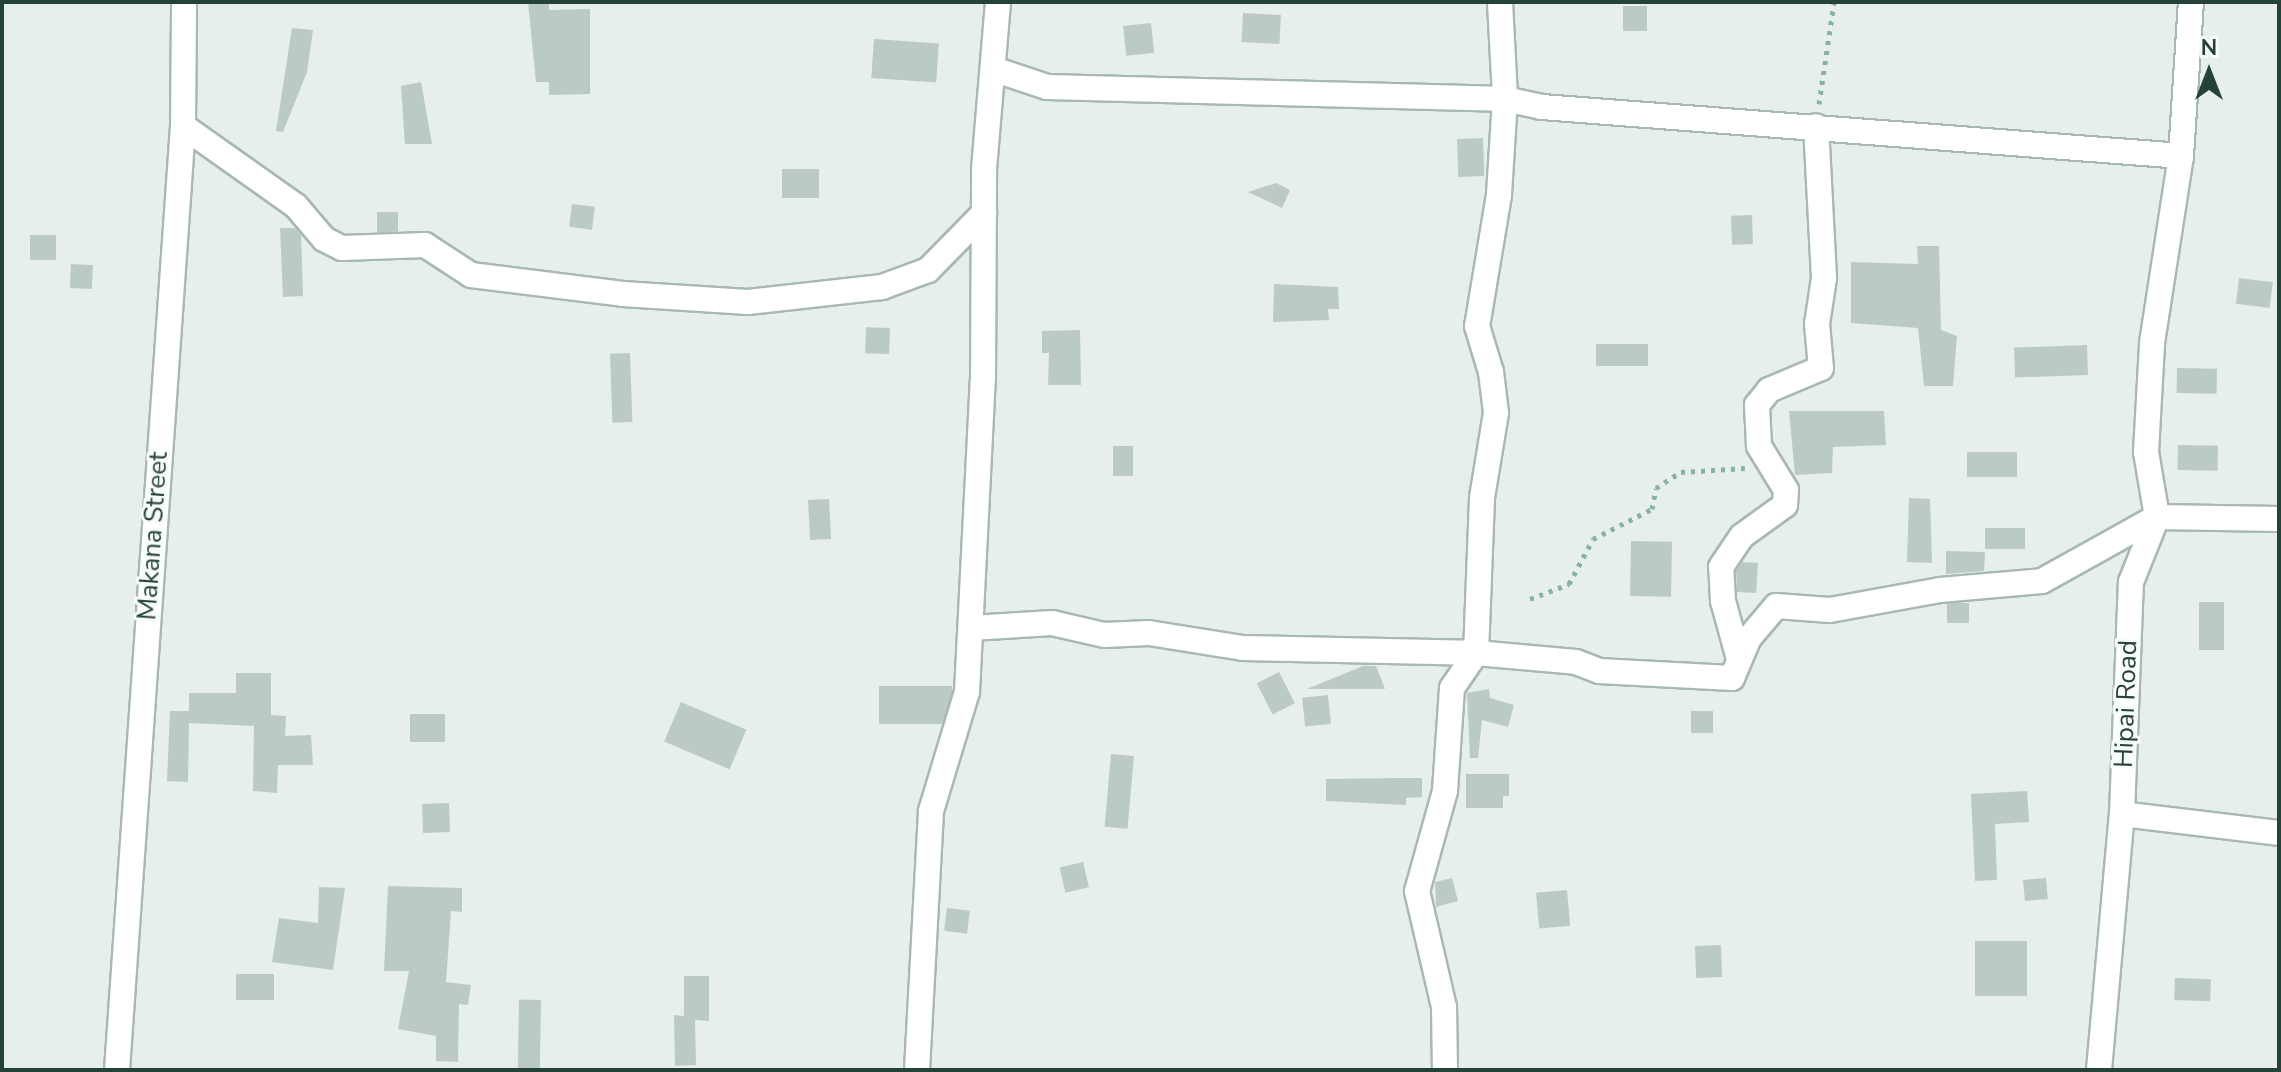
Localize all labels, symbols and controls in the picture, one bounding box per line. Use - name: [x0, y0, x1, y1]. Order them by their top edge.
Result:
- north arrow: [2169, 32, 2249, 112]
- text: N: [2201, 33, 2217, 63]
- street label: Makana Street: [132, 451, 174, 621]
- street label: Hipai Road: [2108, 640, 2144, 768]

